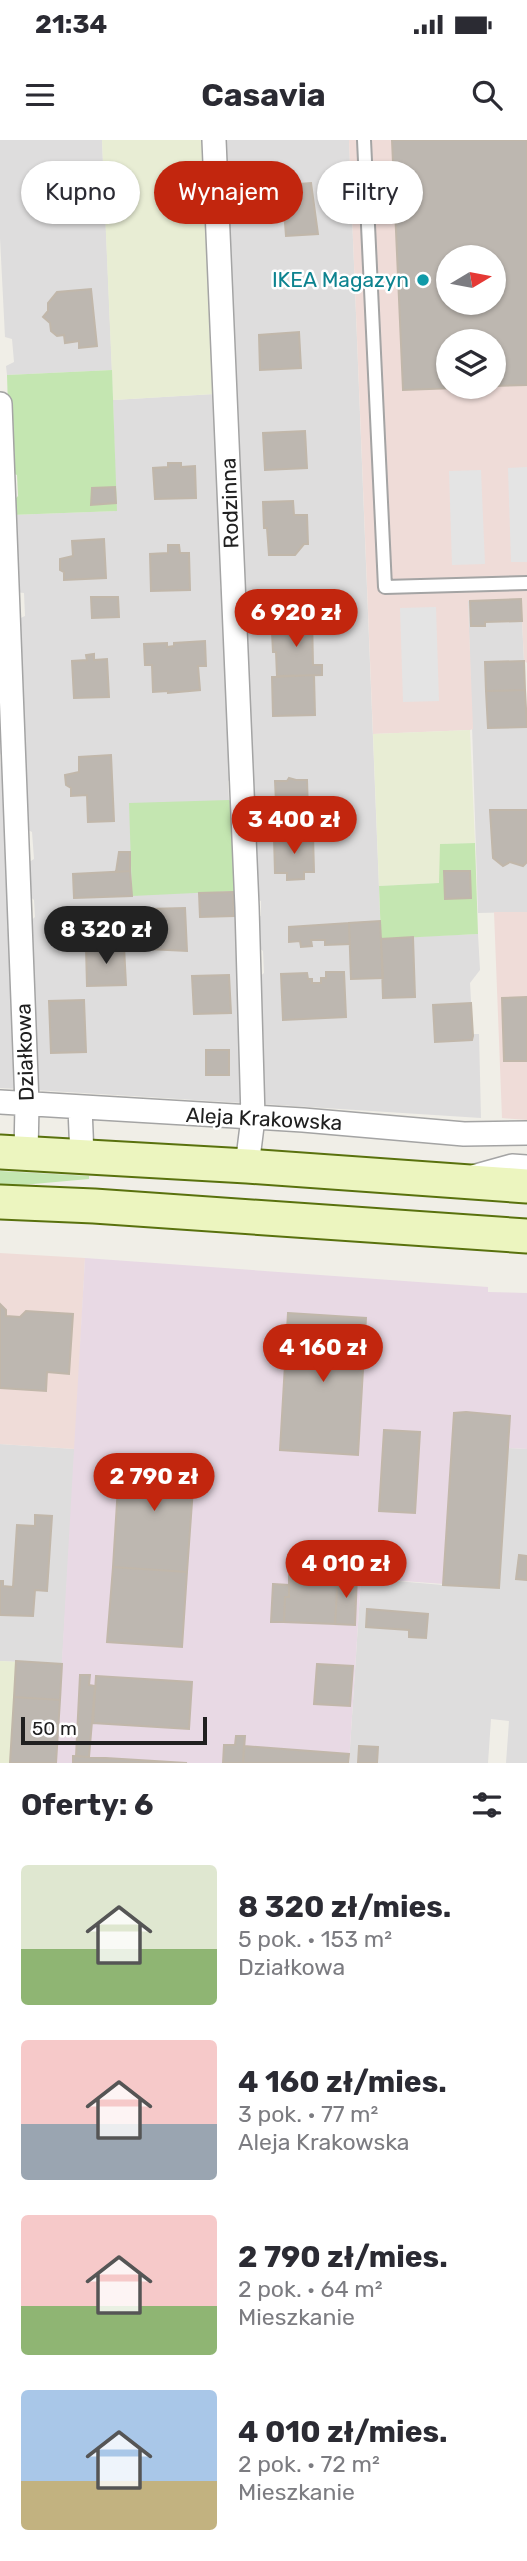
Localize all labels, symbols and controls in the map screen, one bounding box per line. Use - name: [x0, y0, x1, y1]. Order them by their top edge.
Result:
- text: 21:34: [35, 9, 107, 40]
- icon: menu: [21, 76, 59, 114]
- text: Casavia: [201, 76, 326, 114]
- icon: search: [468, 76, 506, 114]
- chip: Kupno: [21, 161, 140, 224]
- chip: Wynajem: [154, 161, 303, 224]
- chip: Filtry: [317, 161, 423, 224]
- north arrow: [436, 245, 506, 315]
- map controls: [436, 245, 506, 399]
- place label: IKEA Magazyn: [272, 267, 409, 292]
- marker: IKEA Magazyn: [415, 272, 431, 288]
- button: layers: [436, 329, 506, 399]
- street label: Rodzinna: [215, 457, 244, 549]
- pin: 6 920 zł: [224, 589, 368, 649]
- text: 6 920 zł: [251, 598, 341, 626]
- pin: 3 400 zł: [222, 796, 366, 856]
- text: 3 400 zł: [248, 805, 340, 833]
- pin: 8 320 zł: [34, 906, 178, 966]
- text: 8 320 zł: [60, 915, 152, 943]
- street label: Działkowa: [10, 1003, 39, 1101]
- street label: Aleja Krakowska: [185, 1102, 343, 1135]
- pin: 4 160 zł: [251, 1324, 395, 1384]
- text: 4 160 zł: [279, 1333, 367, 1361]
- pin: 2 790 zł: [82, 1454, 226, 1513]
- text: 2 790 zł: [110, 1462, 198, 1490]
- pin: 4 010 zł: [274, 1540, 418, 1600]
- text: 4 010 zł: [302, 1549, 390, 1577]
- scale bar: [21, 1714, 206, 1746]
- text: 50 m: [32, 1717, 77, 1740]
- icon: filters: [468, 1786, 506, 1824]
- text: Oferty: 6: [21, 1787, 154, 1823]
- text: 8 320 zł/mies.: [238, 1889, 451, 1925]
- icon: home: [77, 1893, 161, 1977]
- text: 5 pok. · 153 m²: [238, 1925, 392, 1953]
- text: Działkowa: [238, 1953, 345, 1981]
- text: 4 160 zł/mies.: [238, 2064, 447, 2100]
- icon: home: [77, 2068, 161, 2152]
- text: 3 pok. · 77 m²: [238, 2100, 378, 2128]
- text: Aleja Krakowska: [238, 2128, 410, 2156]
- text: 2 790 zł/mies.: [238, 2239, 448, 2275]
- icon: home: [77, 2243, 161, 2327]
- text: 2 pok. · 64 m²: [238, 2275, 383, 2303]
- text: Mieszkanie: [238, 2303, 355, 2331]
- text: 4 010 zł/mies.: [238, 2414, 448, 2450]
- icon: home: [77, 2418, 161, 2502]
- text: 2 pok. · 72 m²: [238, 2450, 380, 2478]
- text: Mieszkanie: [238, 2478, 355, 2506]

